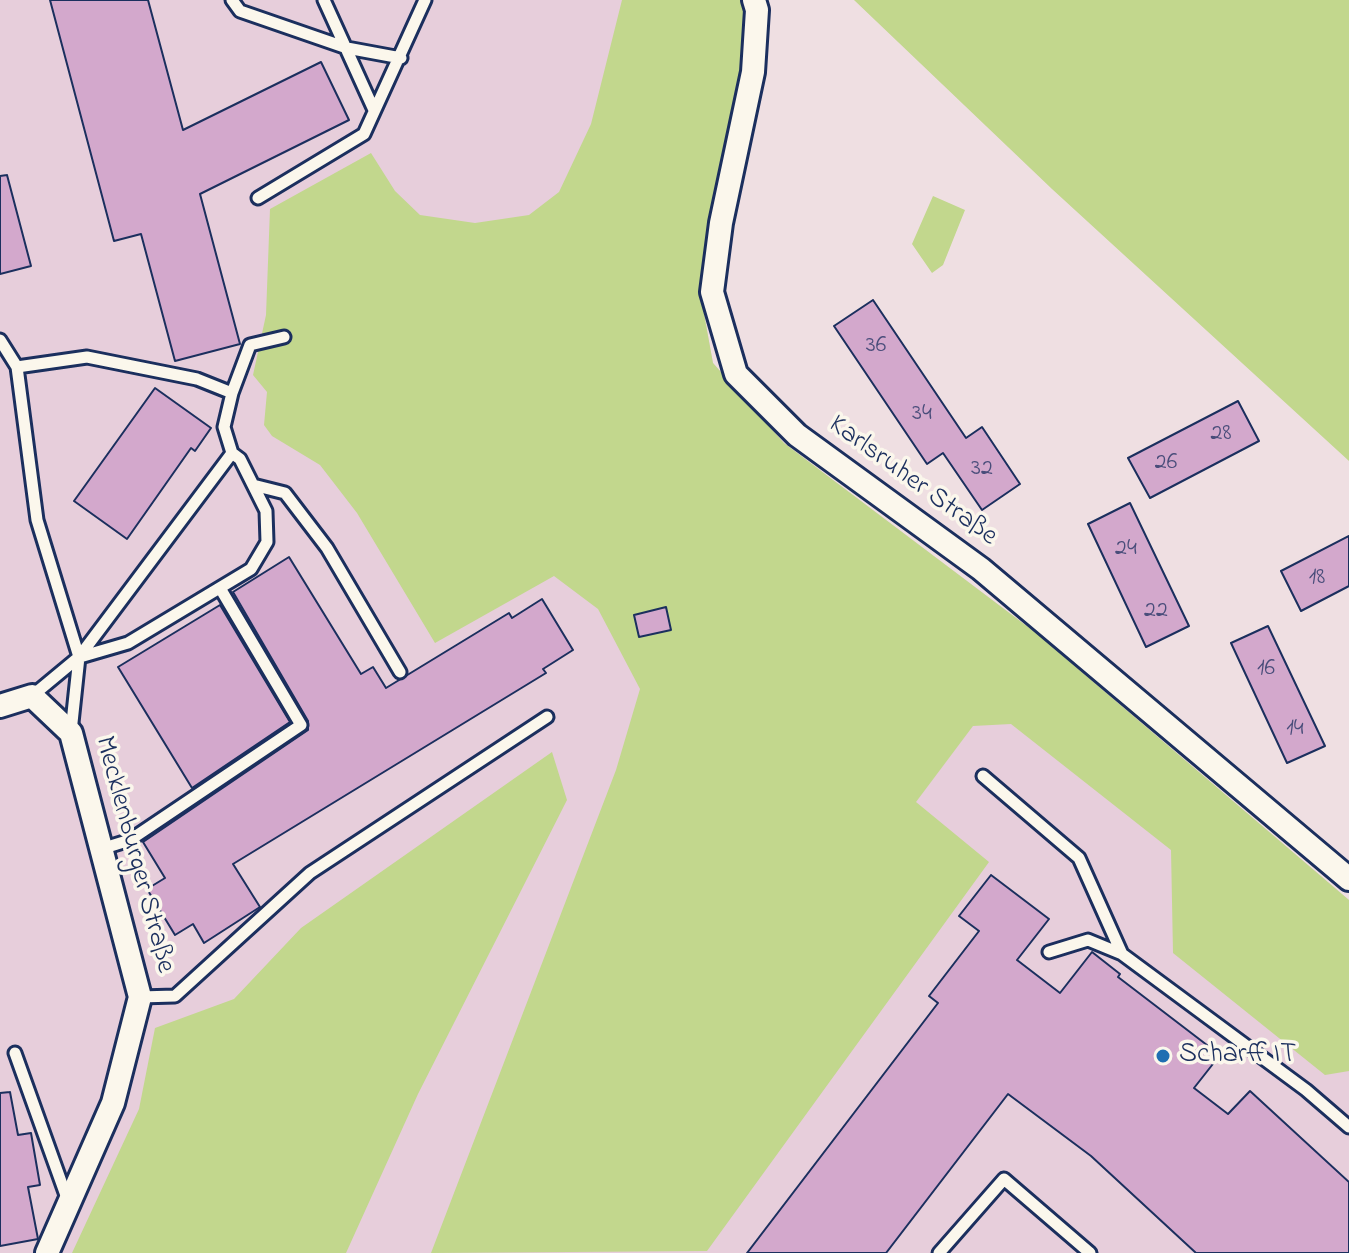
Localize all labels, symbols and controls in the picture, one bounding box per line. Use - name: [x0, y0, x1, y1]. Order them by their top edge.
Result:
- house number: 36: [866, 333, 886, 361]
- house number: 34: [912, 401, 932, 429]
- street label: Karlsruher Straße: [821, 409, 1003, 555]
- house number: 28: [1211, 421, 1231, 449]
- house number: 26: [1155, 450, 1177, 478]
- house number: 32: [971, 456, 993, 484]
- house number: 24: [1115, 536, 1137, 564]
- house number: 18: [1309, 565, 1325, 593]
- house number: 22: [1144, 598, 1168, 626]
- house number: 16: [1257, 656, 1275, 684]
- house number: 14: [1286, 716, 1304, 744]
- street label: Mecklenburger Straße: [85, 733, 181, 977]
- place label: Scharff IT: [1179, 1039, 1296, 1073]
- marker: Scharff IT: [1154, 1047, 1172, 1065]

